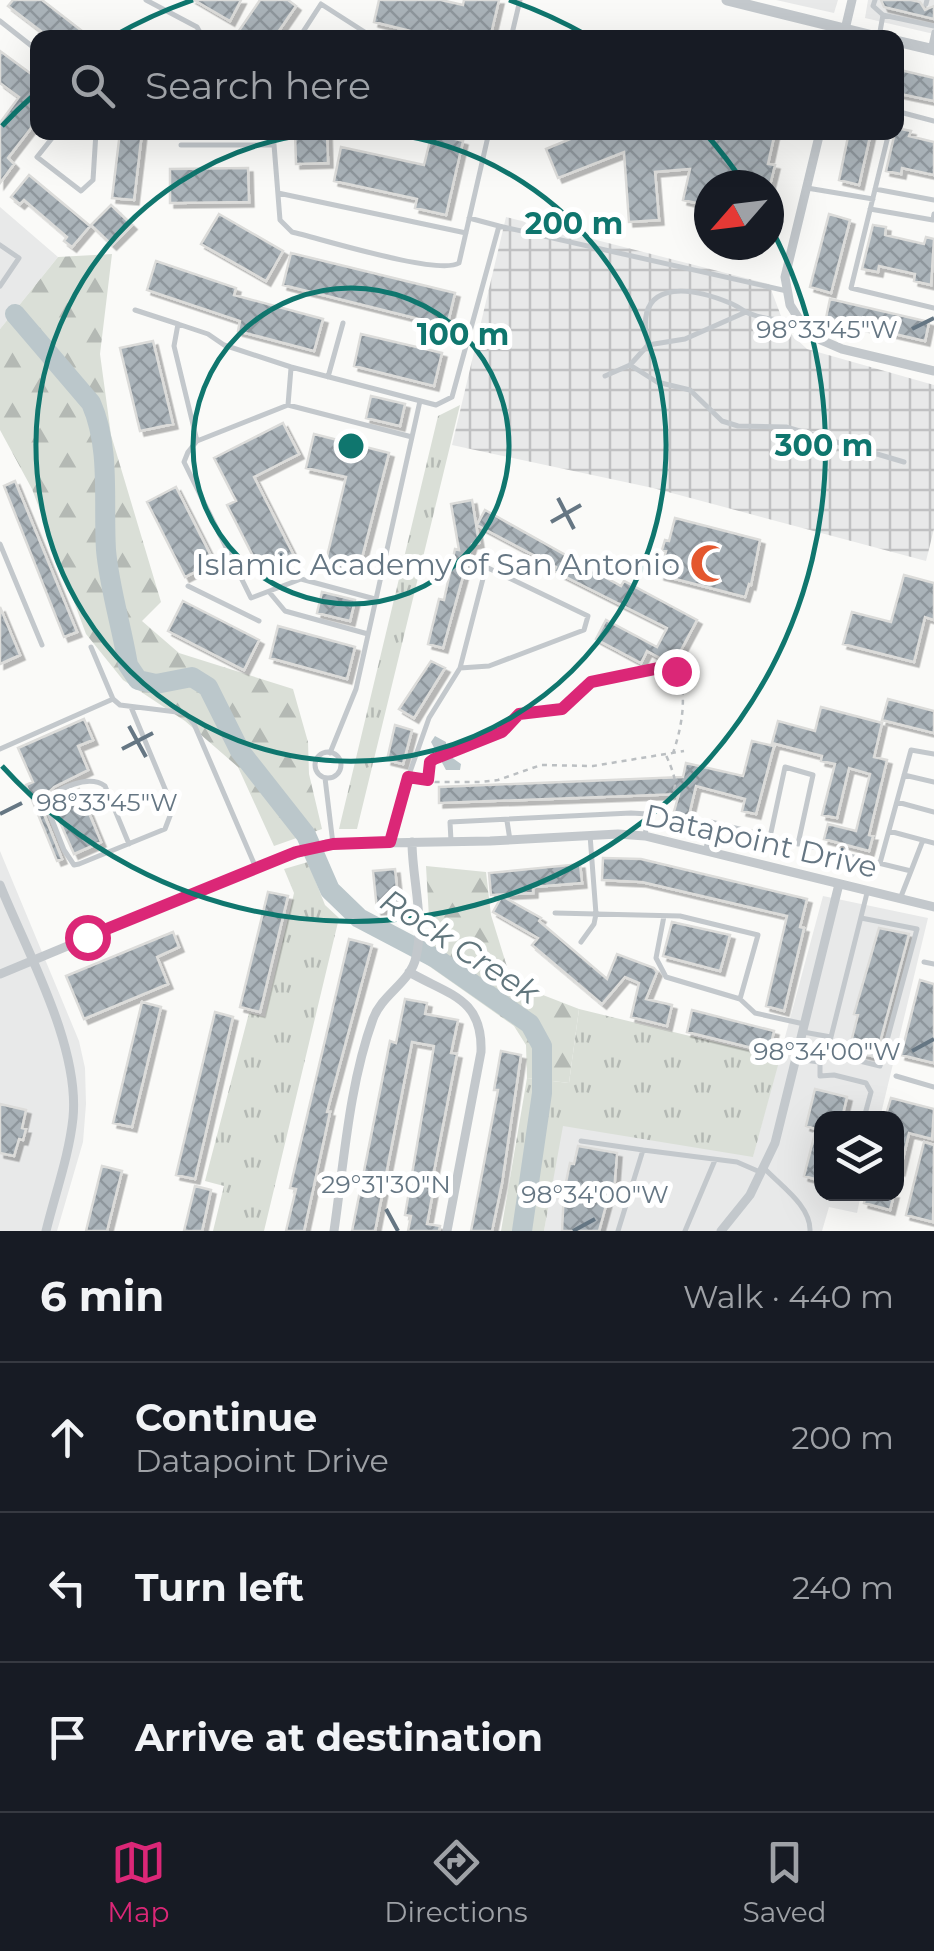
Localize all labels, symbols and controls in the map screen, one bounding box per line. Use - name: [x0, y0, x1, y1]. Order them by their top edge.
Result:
- search box: [30, 30, 904, 140]
- icon: search: [65, 58, 120, 113]
- text: Search here: [145, 62, 371, 109]
- north arrow: [694, 170, 784, 260]
- text: 200 m: [525, 205, 623, 242]
- text: 98°33'45"W: [756, 314, 898, 344]
- text: 100 m: [417, 316, 509, 353]
- text: 300 m: [774, 427, 873, 464]
- centre of rings: [333, 428, 369, 464]
- mosque icon: Islamic Academy of San Antonio: [689, 543, 731, 585]
- place label: Islamic Academy of San Antonio: [196, 546, 680, 583]
- route end: [654, 649, 700, 695]
- text: 98°33'45"W: [36, 787, 178, 817]
- street label: Datapoint Drive: [641, 796, 881, 886]
- water label: Rock Creek: [373, 880, 548, 1013]
- route start: [65, 915, 111, 961]
- text: 98°34'00"W: [753, 1036, 901, 1066]
- map controls: [814, 1111, 904, 1201]
- button: layers: [814, 1111, 904, 1201]
- text: 29°31'30"N: [321, 1169, 451, 1199]
- text: 98°34'00"W: [521, 1179, 669, 1209]
- text: 6 min: [40, 1270, 164, 1322]
- text: Walk · 440 m: [683, 1277, 894, 1316]
- text: Continue: [135, 1394, 317, 1441]
- icon: ahead: [40, 1410, 95, 1465]
- text: 200 m: [791, 1418, 894, 1457]
- text: Datapoint Drive: [135, 1441, 389, 1480]
- icon: left: [40, 1560, 95, 1615]
- text: Turn left: [135, 1564, 304, 1611]
- text: 240 m: [792, 1568, 894, 1607]
- icon: arrive: [40, 1710, 95, 1765]
- text: Arrive at destination: [135, 1714, 543, 1761]
- tab: Map: [107, 1835, 170, 1929]
- tab: Directions: [384, 1835, 528, 1929]
- tab: Saved: [742, 1835, 827, 1929]

